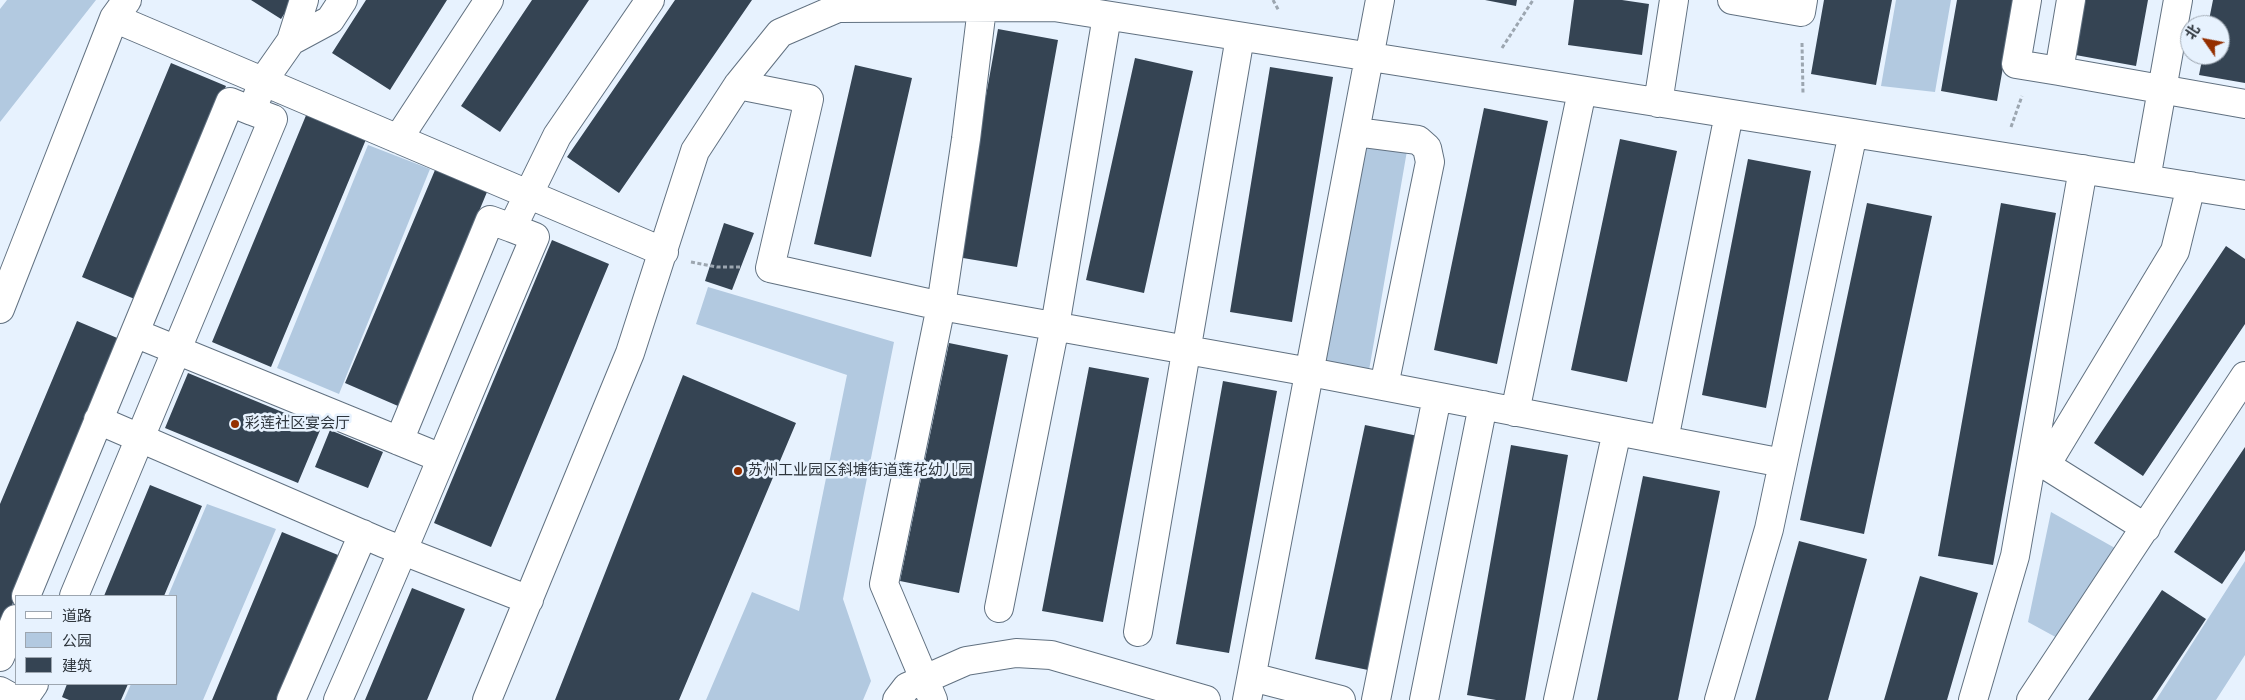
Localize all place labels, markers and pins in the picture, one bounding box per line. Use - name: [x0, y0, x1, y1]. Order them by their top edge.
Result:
- place label: 彩莲社区宴会厅: [245, 415, 350, 433]
- marker: 彩莲社区宴会厅: [229, 418, 241, 430]
- place label: 苏州工业园区斜塘街道莲花幼儿园: [748, 462, 973, 480]
- marker: 苏州工业园区斜塘街道莲花幼儿园: [732, 465, 744, 477]

